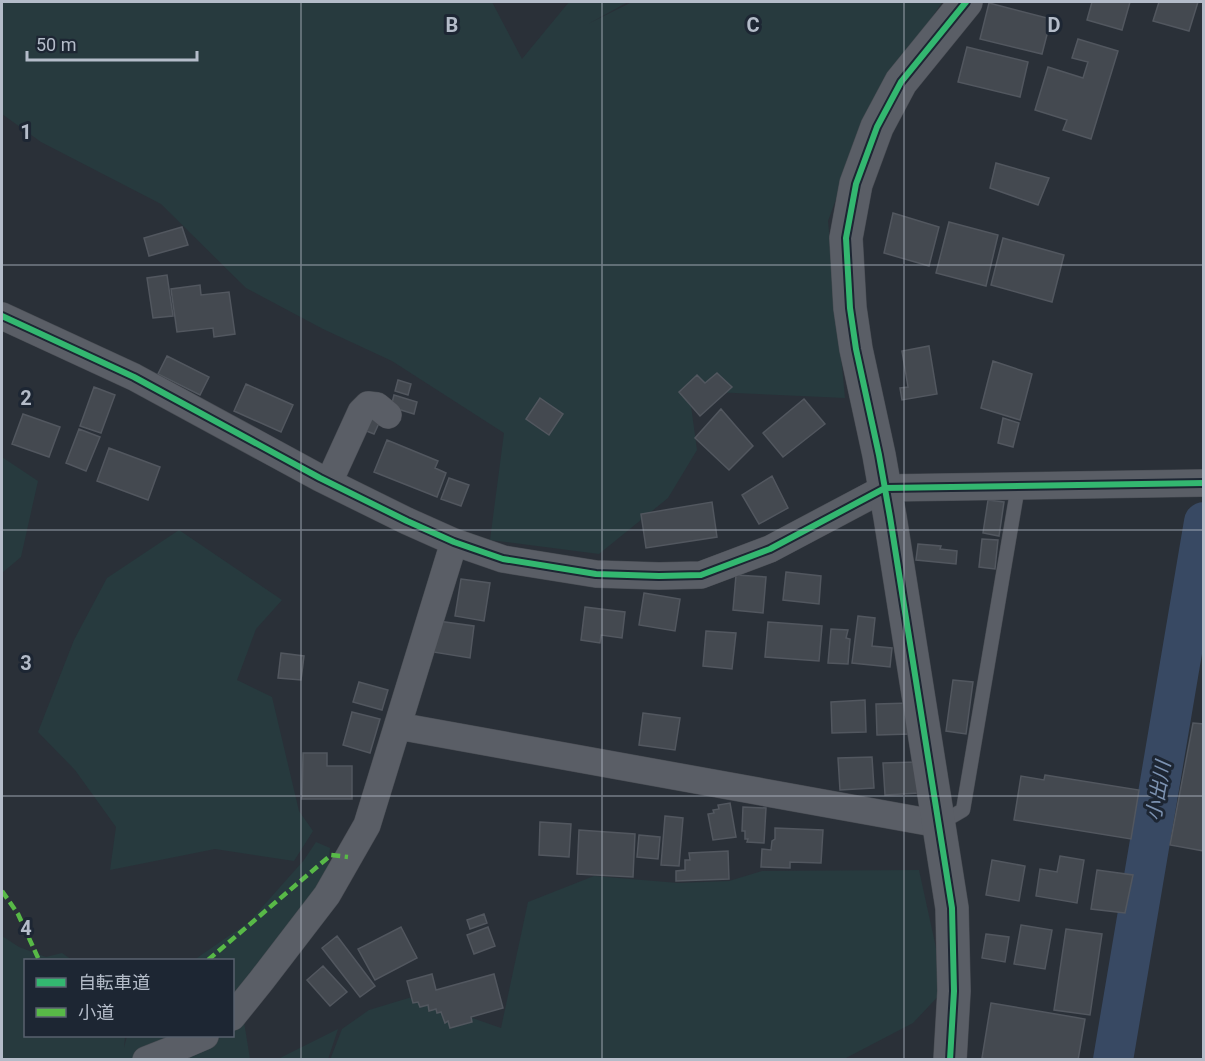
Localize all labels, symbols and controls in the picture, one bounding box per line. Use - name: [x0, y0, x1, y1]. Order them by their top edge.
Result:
- text: B: [446, 13, 458, 37]
- text: C: [746, 13, 760, 37]
- text: D: [1048, 13, 1061, 37]
- scale bar: [27, 24, 196, 62]
- text: 50 m: [36, 34, 76, 55]
- text: 1: [20, 120, 32, 144]
- text: 2: [20, 386, 32, 410]
- text: 3: [20, 651, 32, 675]
- water label: 小出川: [1141, 757, 1175, 823]
- text: 4: [20, 916, 32, 940]
- legend: [24, 959, 234, 1037]
- text: 自転車道: [78, 972, 150, 993]
- text: 小道: [78, 1002, 114, 1023]

